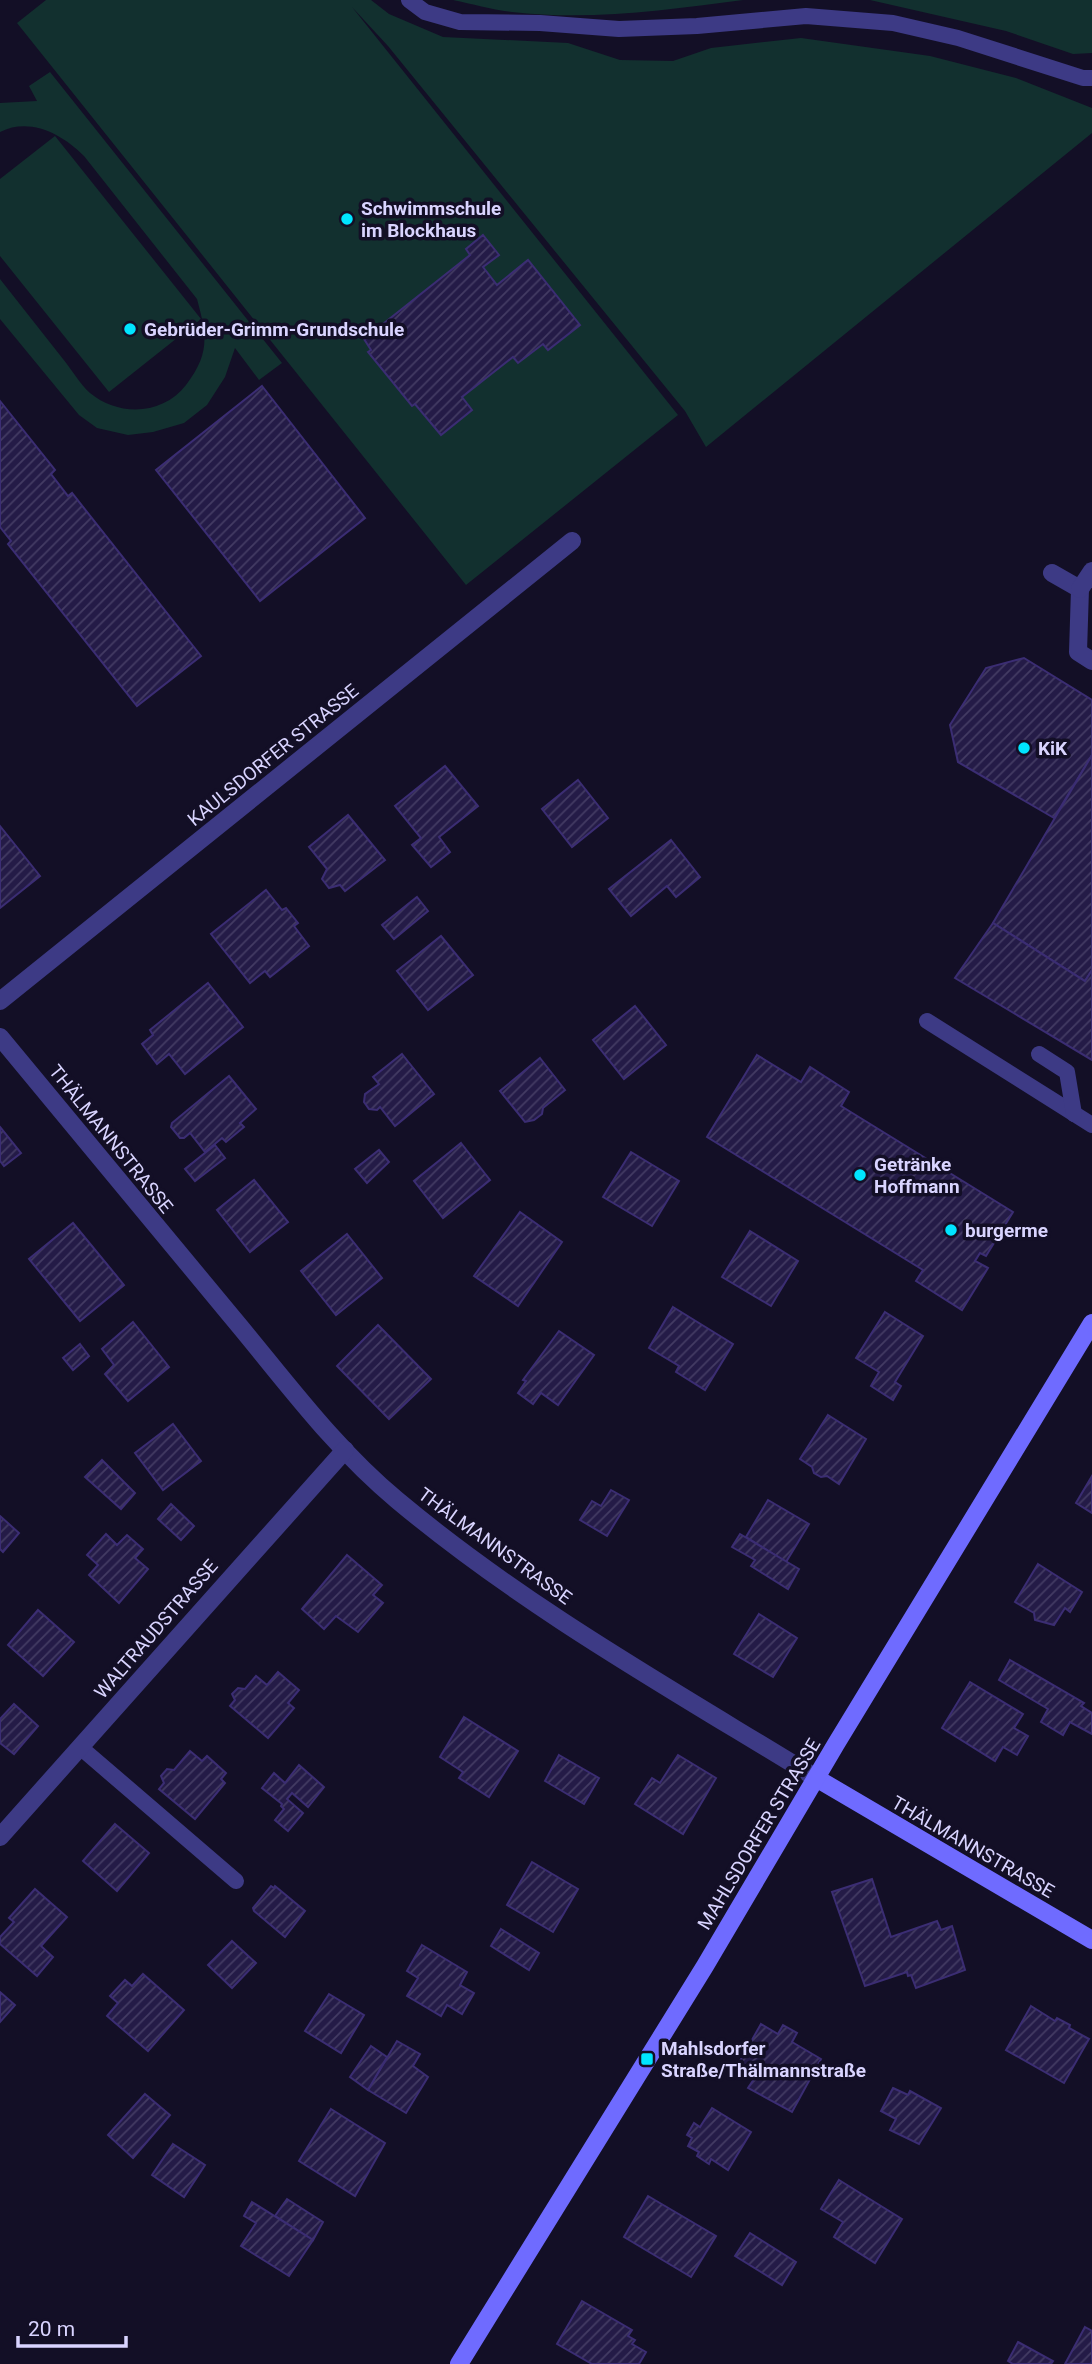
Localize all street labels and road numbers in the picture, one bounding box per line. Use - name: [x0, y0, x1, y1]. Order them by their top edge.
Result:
- street label: KAULSDORFER STRASSE: [183, 679, 363, 831]
- street label: THÄLMANNSTRASSE: [44, 1060, 178, 1218]
- street label: THÄLMANNSTRASSE: [414, 1483, 576, 1610]
- street label: WALTRAUDSTRASSE: [89, 1555, 223, 1703]
- street label: MAHLSDORFER STRASSE: [693, 1734, 825, 1934]
- street label: THÄLMANNSTRASSE: [888, 1791, 1059, 1903]

